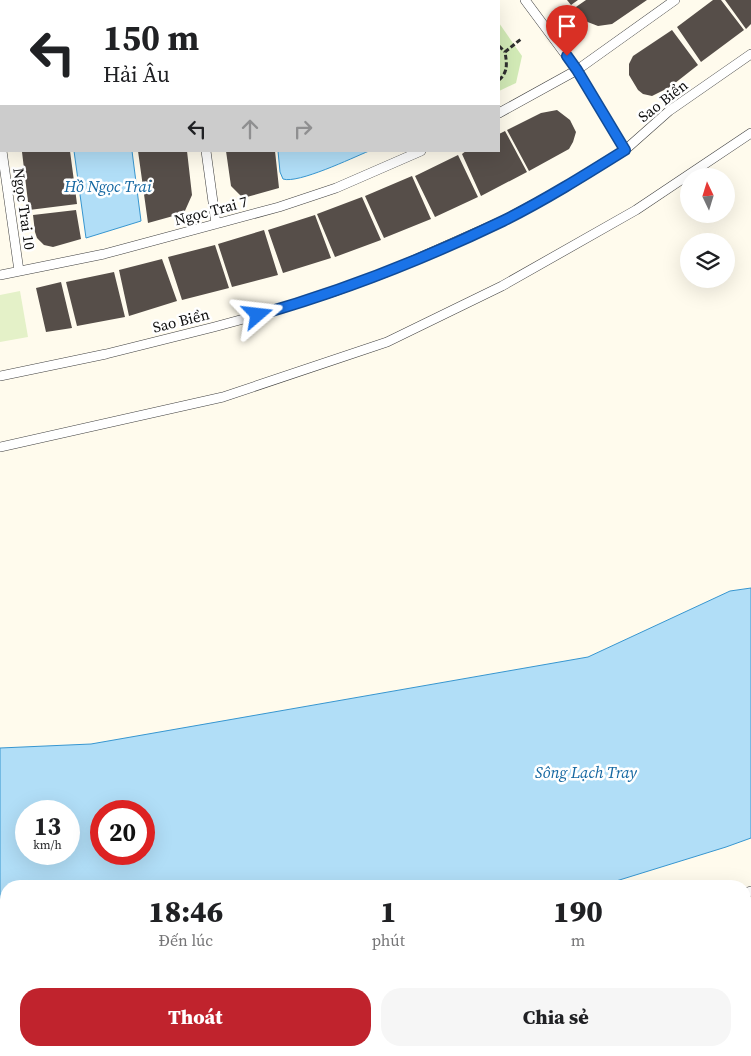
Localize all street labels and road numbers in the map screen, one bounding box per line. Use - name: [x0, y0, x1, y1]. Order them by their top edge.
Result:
- street label: Sao Biển: [633, 75, 692, 127]
- street label: Ngọc Trai 10: [8, 167, 41, 251]
- street label: Ngọc Trai 7: [172, 191, 250, 230]
- street label: Sao Biển: [150, 303, 211, 338]

